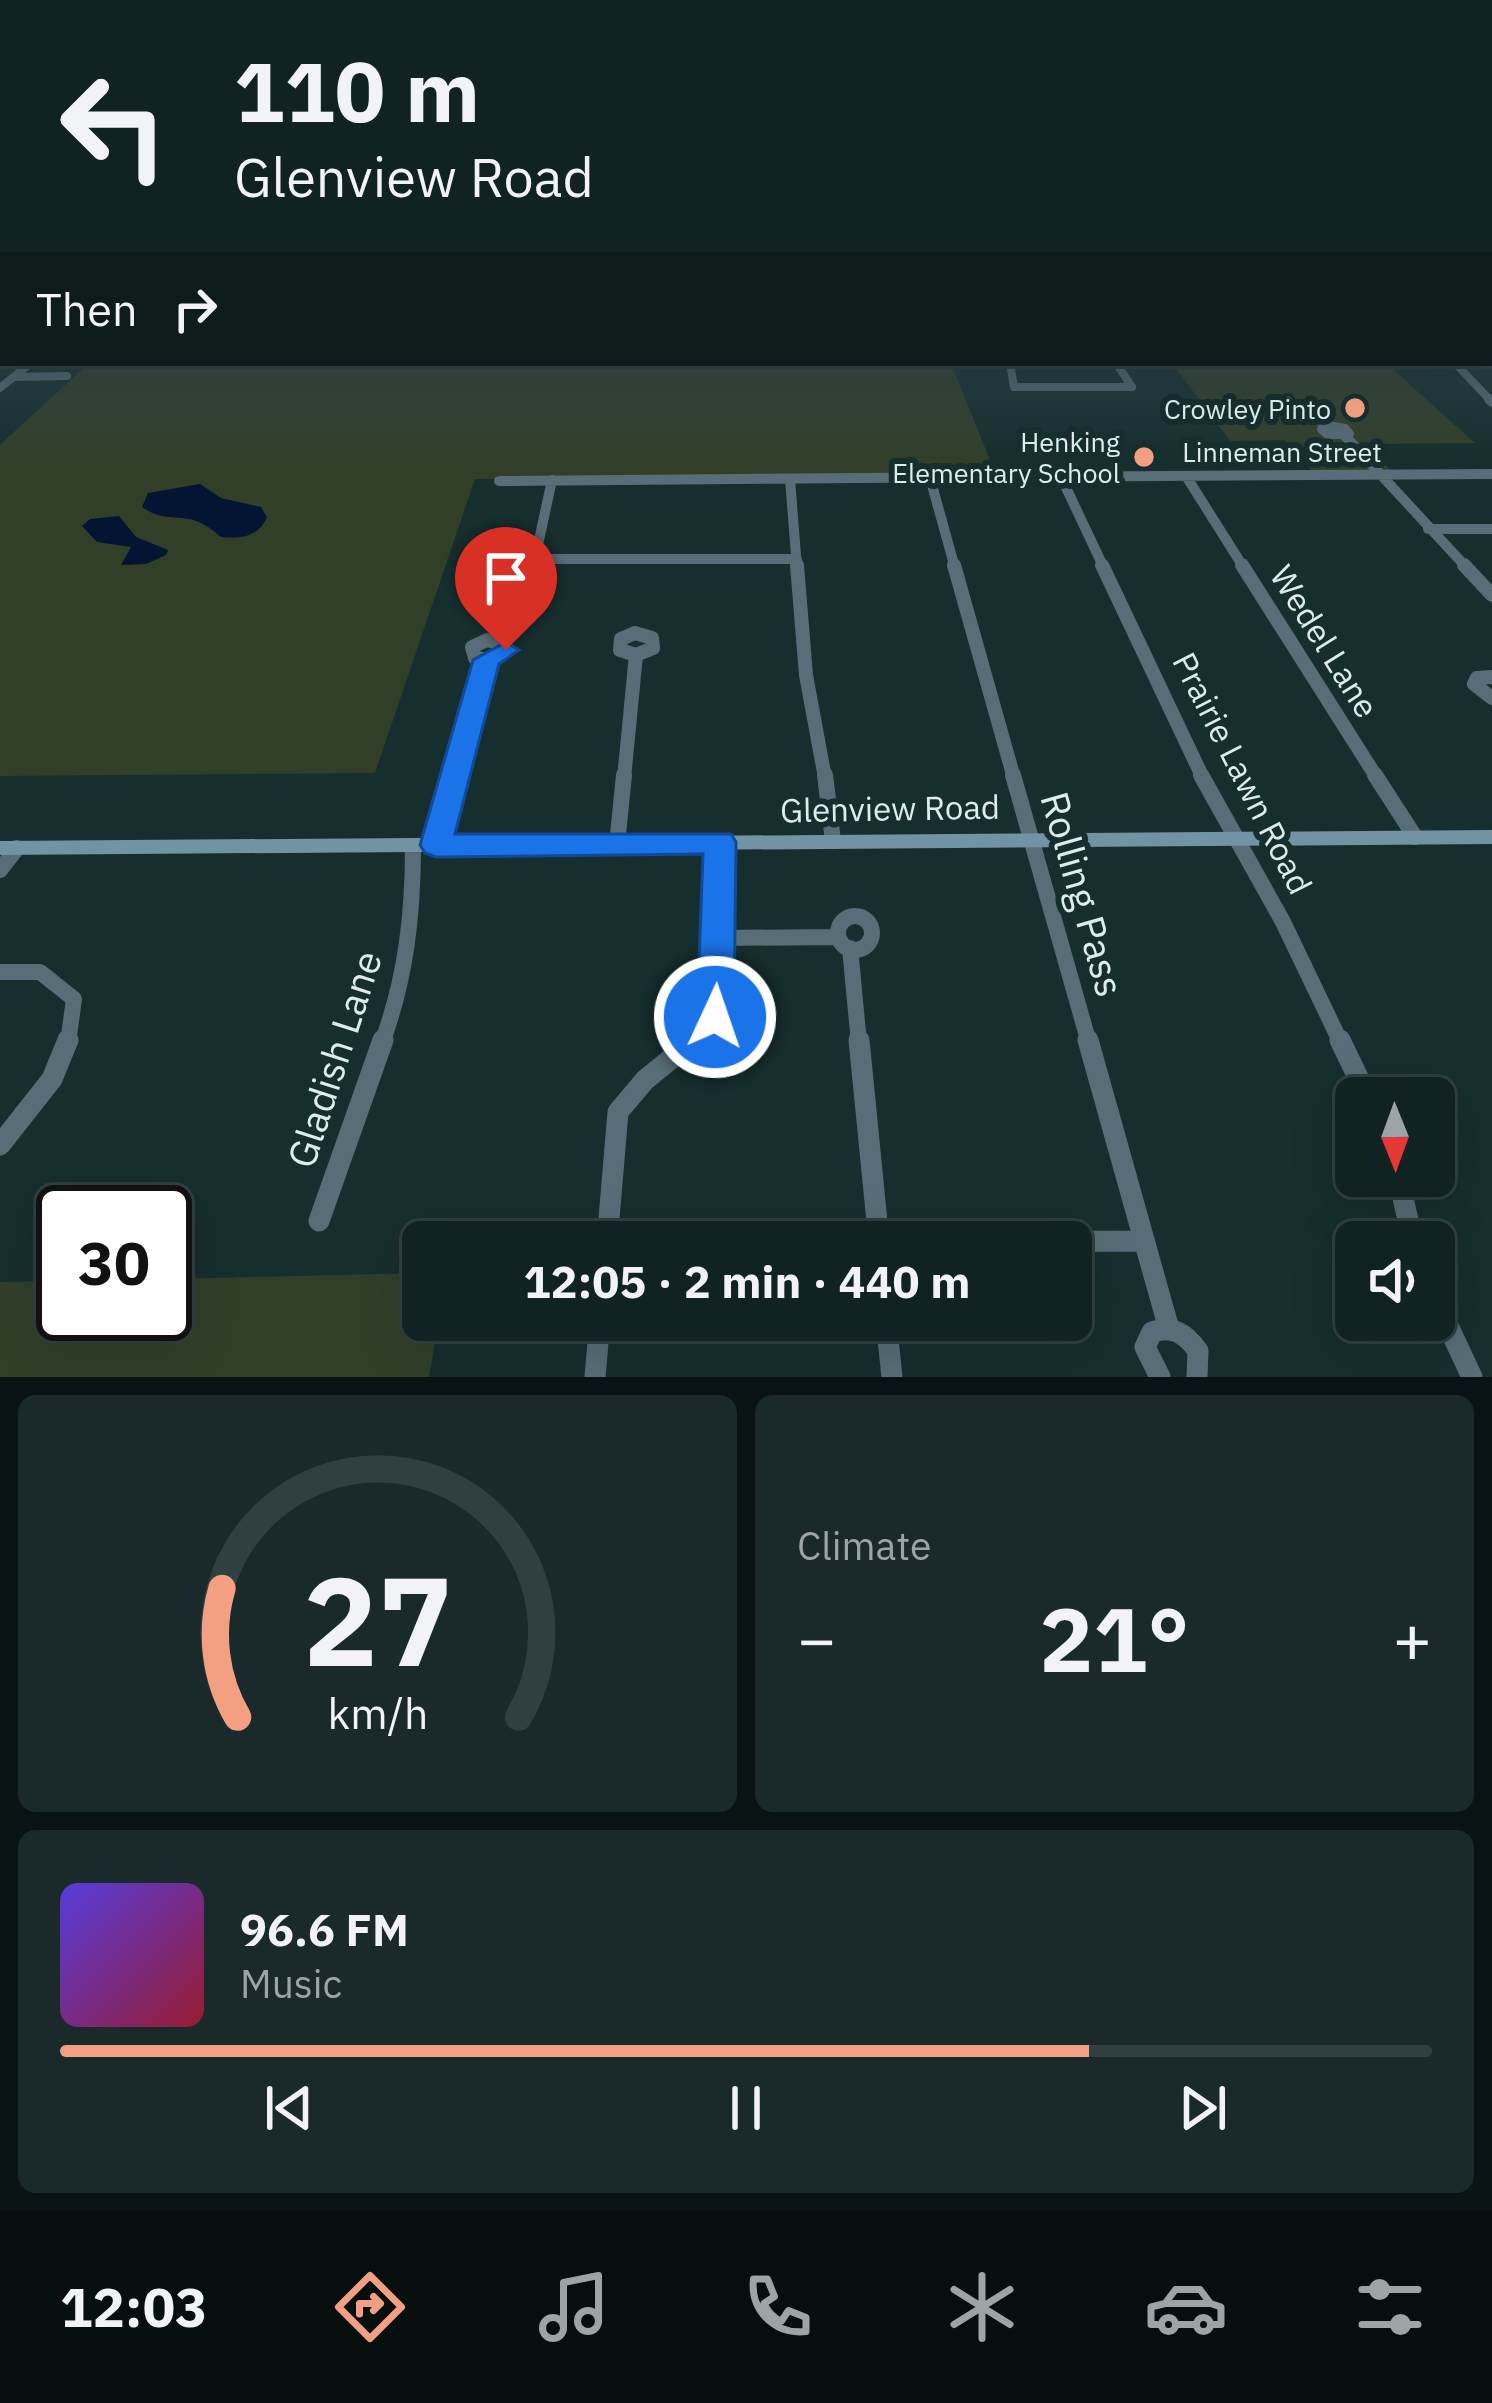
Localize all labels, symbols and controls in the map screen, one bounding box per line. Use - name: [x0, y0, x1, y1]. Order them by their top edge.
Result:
- text: 110 m: [234, 36, 480, 145]
- icon: left: [36, 48, 192, 204]
- text: Glenview Road: [234, 142, 594, 212]
- icon: right: [162, 276, 228, 342]
- text: Then: [36, 280, 138, 338]
- place label: Crowley Pinto: [1164, 391, 1331, 426]
- marker: Crowley Pinto: [1342, 395, 1368, 421]
- place label: Henking Elementary School: [892, 424, 1121, 490]
- street label: Linneman Street: [1182, 434, 1382, 469]
- marker: Henking Elementary School: [1131, 444, 1157, 470]
- pin: [455, 527, 557, 650]
- icon: arrive: [473, 545, 539, 611]
- street label: Wedel Lane: [1261, 557, 1389, 725]
- street label: Prairie Lawn Road: [1164, 645, 1322, 901]
- street label: Glenview Road: [780, 785, 1000, 831]
- street label: Rolling Pass: [1029, 786, 1137, 1002]
- street label: Gladish Lane: [275, 944, 393, 1174]
- position arrow: [652, 954, 778, 1080]
- north arrow: [1335, 1077, 1455, 1197]
- map controls: [1335, 1077, 1455, 1341]
- speed limit sign: 30: [36, 1185, 192, 1341]
- button: sound: [1335, 1221, 1455, 1341]
- text: 12:05 · 2 min · 440 m: [524, 1252, 970, 1310]
- text: Climate: [797, 1520, 931, 1571]
- text: 27: [303, 1538, 452, 1700]
- text: 21°: [1039, 1580, 1190, 1697]
- text: −: [797, 1595, 837, 1681]
- text: +: [1392, 1595, 1432, 1681]
- text: km/h: [327, 1684, 428, 1740]
- text: 96.6 FM: [240, 1900, 409, 1958]
- text: Music: [240, 1958, 342, 2009]
- icon: previous: [256, 2075, 322, 2141]
- icon: pause: [713, 2075, 779, 2141]
- icon: next: [1170, 2075, 1236, 2141]
- icon: directions: [328, 2265, 412, 2349]
- icon: music: [532, 2265, 616, 2349]
- icon: phone: [736, 2265, 820, 2349]
- icon: climate: [940, 2265, 1024, 2349]
- icon: car: [1144, 2265, 1228, 2349]
- icon: filters: [1348, 2265, 1432, 2349]
- text: 12:03: [60, 2272, 207, 2342]

